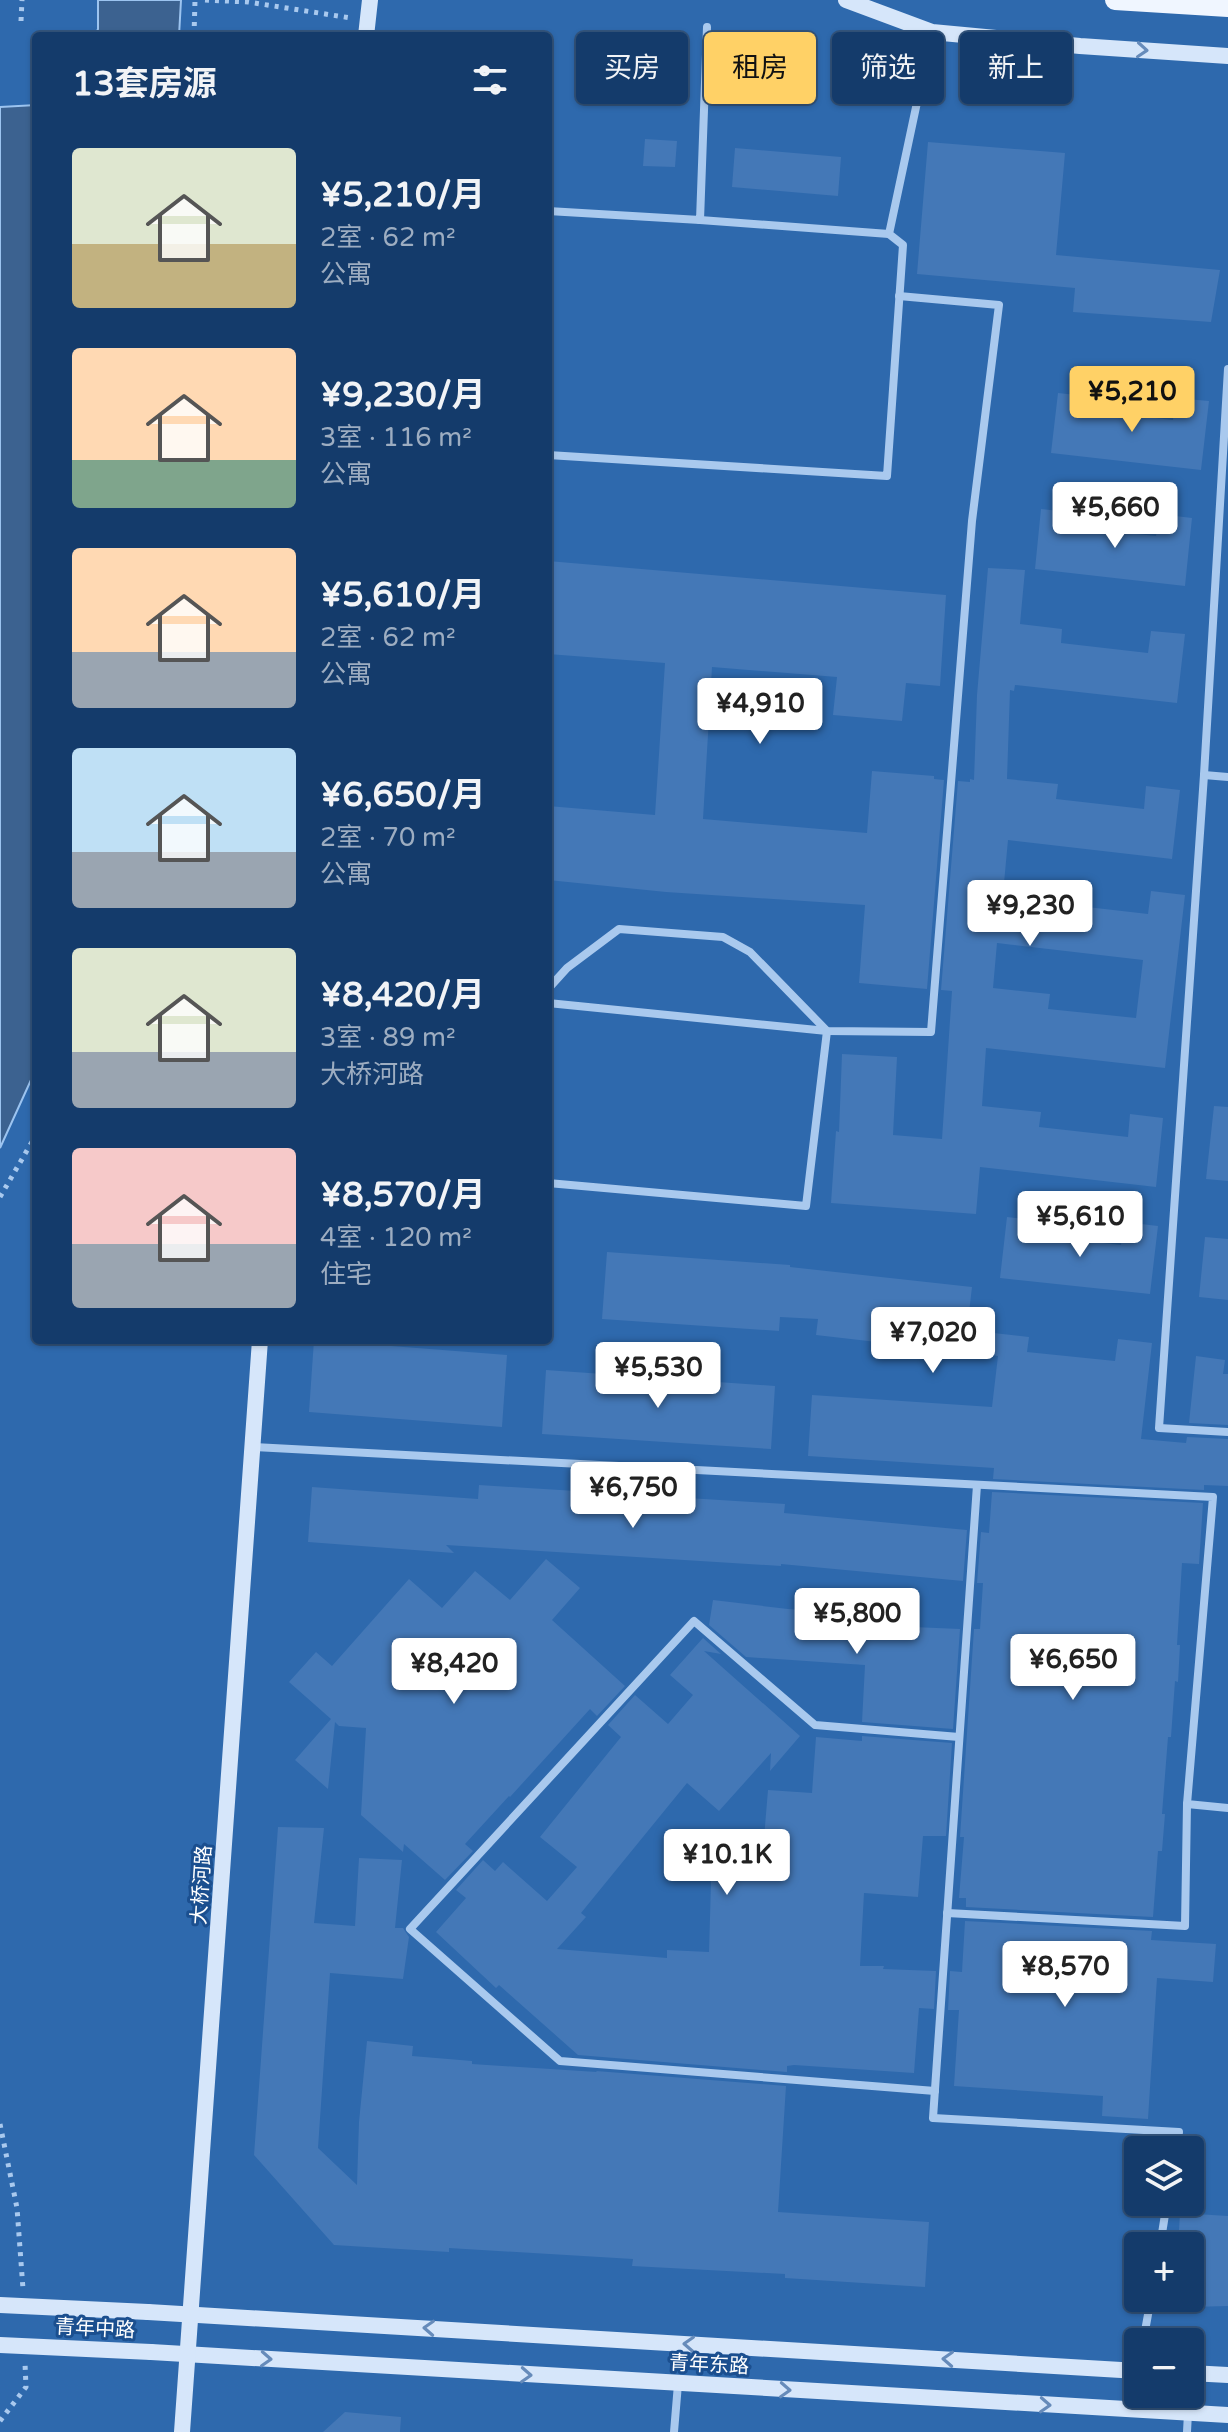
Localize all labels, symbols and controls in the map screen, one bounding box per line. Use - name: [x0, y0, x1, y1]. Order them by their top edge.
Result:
- chip: 买房: [576, 32, 688, 104]
- chip: 租房: [704, 32, 816, 104]
- chip: 筛选: [832, 32, 944, 104]
- chip: 新上: [960, 32, 1072, 104]
- one-way arrow: [1136, 41, 1149, 58]
- icon: filters: [468, 58, 512, 102]
- text: 13套房源: [72, 64, 217, 105]
- text: ¥5,210/月: [320, 175, 485, 216]
- icon: home: [136, 180, 232, 276]
- text: 2室 · 62 m²: [320, 222, 456, 253]
- text: 公寓: [320, 259, 372, 290]
- pin: ¥5,210: [1067, 366, 1197, 434]
- text: ¥9,230/月: [320, 375, 486, 416]
- text: ¥5,210: [1088, 376, 1176, 407]
- icon: home: [136, 380, 232, 476]
- text: 3室 · 116 m²: [320, 422, 472, 453]
- text: 公寓: [320, 459, 372, 490]
- pin: ¥5,660: [1050, 482, 1180, 550]
- text: ¥5,660: [1071, 492, 1159, 523]
- text: ¥5,610/月: [320, 575, 485, 616]
- icon: home: [136, 580, 232, 676]
- text: 2室 · 62 m²: [320, 622, 456, 653]
- text: 公寓: [320, 659, 372, 690]
- pin: ¥4,910: [695, 678, 825, 746]
- text: ¥4,910: [715, 688, 805, 719]
- text: ¥6,650/月: [320, 775, 486, 816]
- icon: home: [136, 780, 232, 876]
- text: 2室 · 70 m²: [320, 822, 456, 853]
- text: 公寓: [320, 859, 372, 890]
- pin: ¥9,230: [965, 880, 1095, 948]
- text: ¥9,230: [985, 890, 1075, 921]
- text: ¥8,420/月: [320, 975, 485, 1016]
- icon: home: [136, 980, 232, 1076]
- text: 3室 · 89 m²: [320, 1022, 456, 1053]
- text: 大桥河路: [320, 1059, 424, 1090]
- text: ¥8,570/月: [320, 1175, 486, 1216]
- icon: home: [136, 1180, 232, 1276]
- pin: ¥5,610: [1015, 1191, 1145, 1259]
- text: ¥5,610: [1036, 1201, 1124, 1232]
- text: 4室 · 120 m²: [320, 1222, 472, 1253]
- text: 住宅: [320, 1259, 372, 1290]
- pin: ¥7,020: [868, 1307, 998, 1375]
- text: ¥7,020: [889, 1317, 977, 1348]
- pin: ¥5,530: [593, 1342, 723, 1410]
- text: ¥5,530: [614, 1352, 702, 1383]
- pin: ¥6,750: [568, 1462, 698, 1530]
- text: ¥6,750: [589, 1472, 677, 1503]
- pin: ¥5,800: [792, 1588, 922, 1656]
- text: ¥5,800: [813, 1598, 901, 1629]
- pin: ¥6,650: [1008, 1634, 1138, 1702]
- pin: ¥8,420: [389, 1638, 519, 1706]
- text: ¥6,650: [1028, 1644, 1118, 1675]
- text: ¥8,420: [410, 1648, 498, 1679]
- pin: ¥10.1K: [662, 1829, 792, 1897]
- text: ¥10.1K: [682, 1839, 772, 1870]
- street label: 大桥河路: [187, 1844, 217, 1926]
- pin: ¥8,570: [1000, 1941, 1130, 2009]
- text: ¥8,570: [1020, 1951, 1110, 1982]
- map controls: [1124, 2136, 1204, 2408]
- button: layers: [1124, 2136, 1204, 2216]
- button: +: [1124, 2232, 1204, 2312]
- street label: 青年中路: [54, 2315, 136, 2343]
- one-way arrow: [422, 2320, 435, 2337]
- button: −: [1124, 2328, 1204, 2408]
- one-way arrow: [682, 2335, 695, 2352]
- one-way arrow: [260, 2351, 273, 2368]
- street label: 青年东路: [668, 2351, 750, 2379]
- one-way arrow: [941, 2351, 954, 2368]
- one-way arrow: [520, 2366, 533, 2383]
- one-way arrow: [779, 2381, 792, 2398]
- one-way arrow: [1039, 2396, 1052, 2413]

